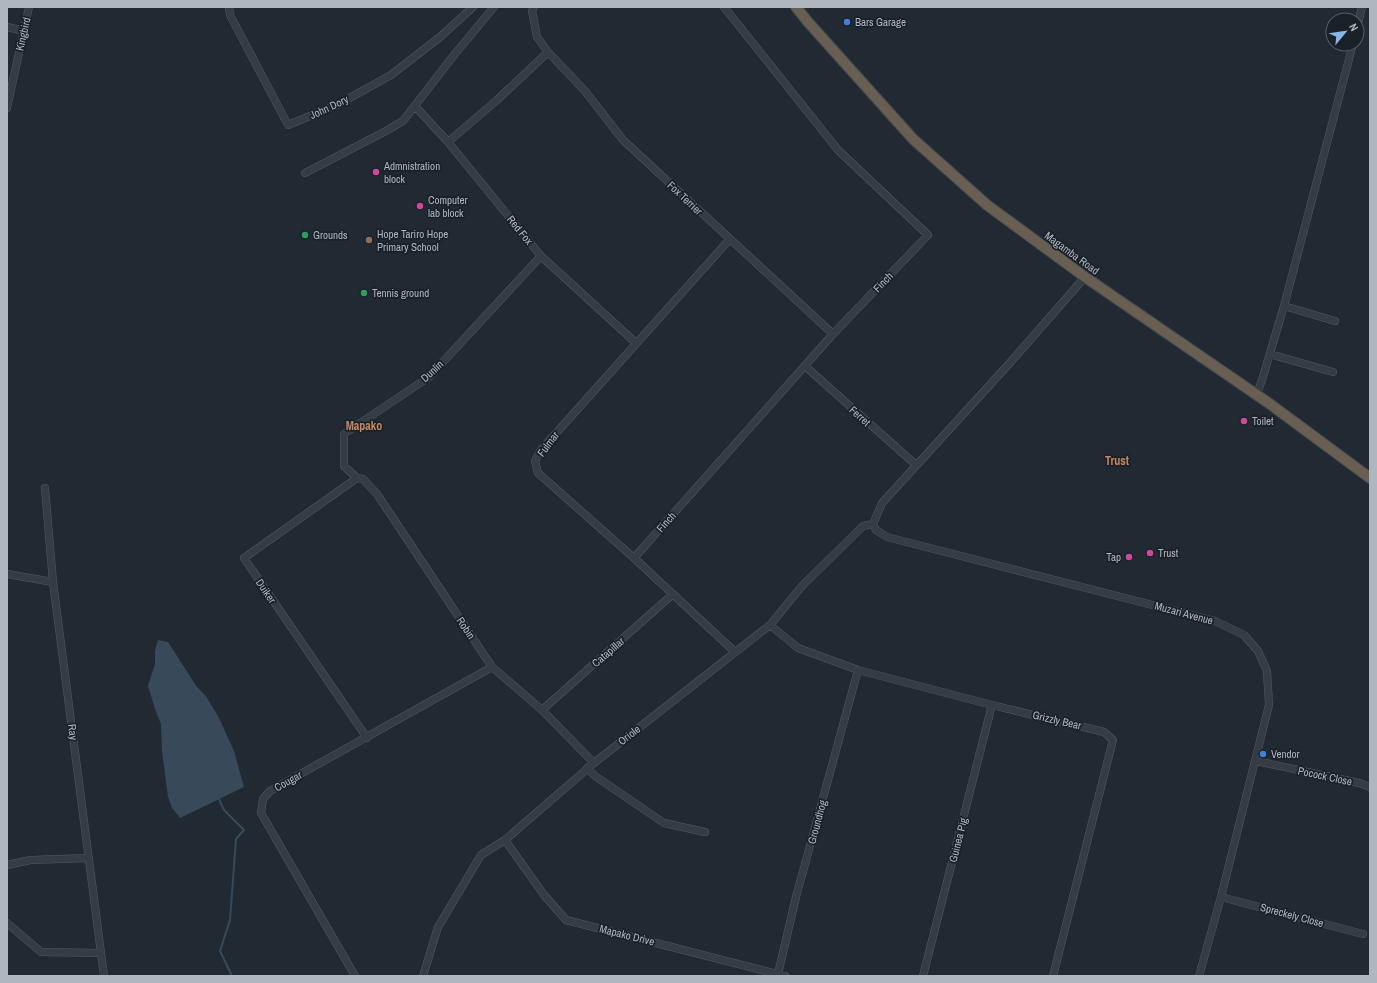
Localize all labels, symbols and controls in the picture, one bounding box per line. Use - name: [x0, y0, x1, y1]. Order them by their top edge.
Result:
- north arrow: [1325, 12, 1365, 52]
- place label: Bars Garage: [855, 15, 906, 29]
- street label: Kingbird: [12, 16, 34, 52]
- marker: Bars Garage: [842, 17, 852, 27]
- text: N: [1346, 21, 1361, 33]
- street label: John Dory: [307, 92, 351, 122]
- place label: Admnistration block: [383, 159, 440, 186]
- marker: Admnistration block: [371, 167, 381, 177]
- street label: Fox Terrier: [664, 178, 706, 218]
- place label: Computer lab block: [428, 193, 468, 220]
- marker: Computer lab block: [415, 201, 425, 211]
- street label: Red Fox: [504, 213, 536, 248]
- place label: Hope Tariro Hope Primary School: [377, 227, 448, 254]
- place label: Grounds: [313, 228, 348, 242]
- street label: Magamba Road: [1042, 228, 1102, 278]
- marker: Grounds: [300, 230, 310, 240]
- marker: Hope Tariro Hope Primary School: [364, 235, 374, 245]
- street label: Finch: [870, 269, 896, 295]
- place label: Tennis ground: [372, 286, 429, 300]
- marker: Tennis ground: [359, 288, 369, 298]
- street label: Dunlin: [418, 357, 446, 385]
- street label: Ferret: [847, 403, 874, 429]
- place label: Toilet: [1252, 414, 1274, 428]
- marker: Toilet: [1239, 416, 1249, 426]
- district label: Mapako: [346, 418, 382, 434]
- street label: Fulmar: [534, 429, 562, 459]
- district label: Trust: [1105, 453, 1130, 469]
- street label: Finch: [653, 509, 679, 535]
- place label: Trust: [1158, 546, 1179, 560]
- marker: Trust: [1145, 548, 1155, 558]
- place label: Tap: [1106, 550, 1121, 564]
- marker: Tap: [1124, 552, 1134, 562]
- street label: Duiker: [253, 576, 279, 606]
- street label: Muzari Avenue: [1153, 598, 1215, 628]
- street label: Robin: [453, 614, 479, 642]
- street label: Catapillar: [589, 634, 627, 670]
- street label: Grizzly Bear: [1031, 708, 1083, 732]
- street label: Oriole: [615, 722, 643, 748]
- street label: Ray: [65, 723, 81, 741]
- place label: Vendor: [1271, 747, 1300, 761]
- marker: Vendor: [1258, 749, 1268, 759]
- street label: Pocock Close: [1297, 763, 1353, 789]
- street label: Cougar: [272, 768, 304, 794]
- street label: Groundhog: [804, 798, 830, 846]
- street label: Guinea Pig: [946, 816, 970, 864]
- street label: Spreckely Close: [1259, 900, 1325, 930]
- street label: Mapako Drive: [598, 921, 656, 949]

